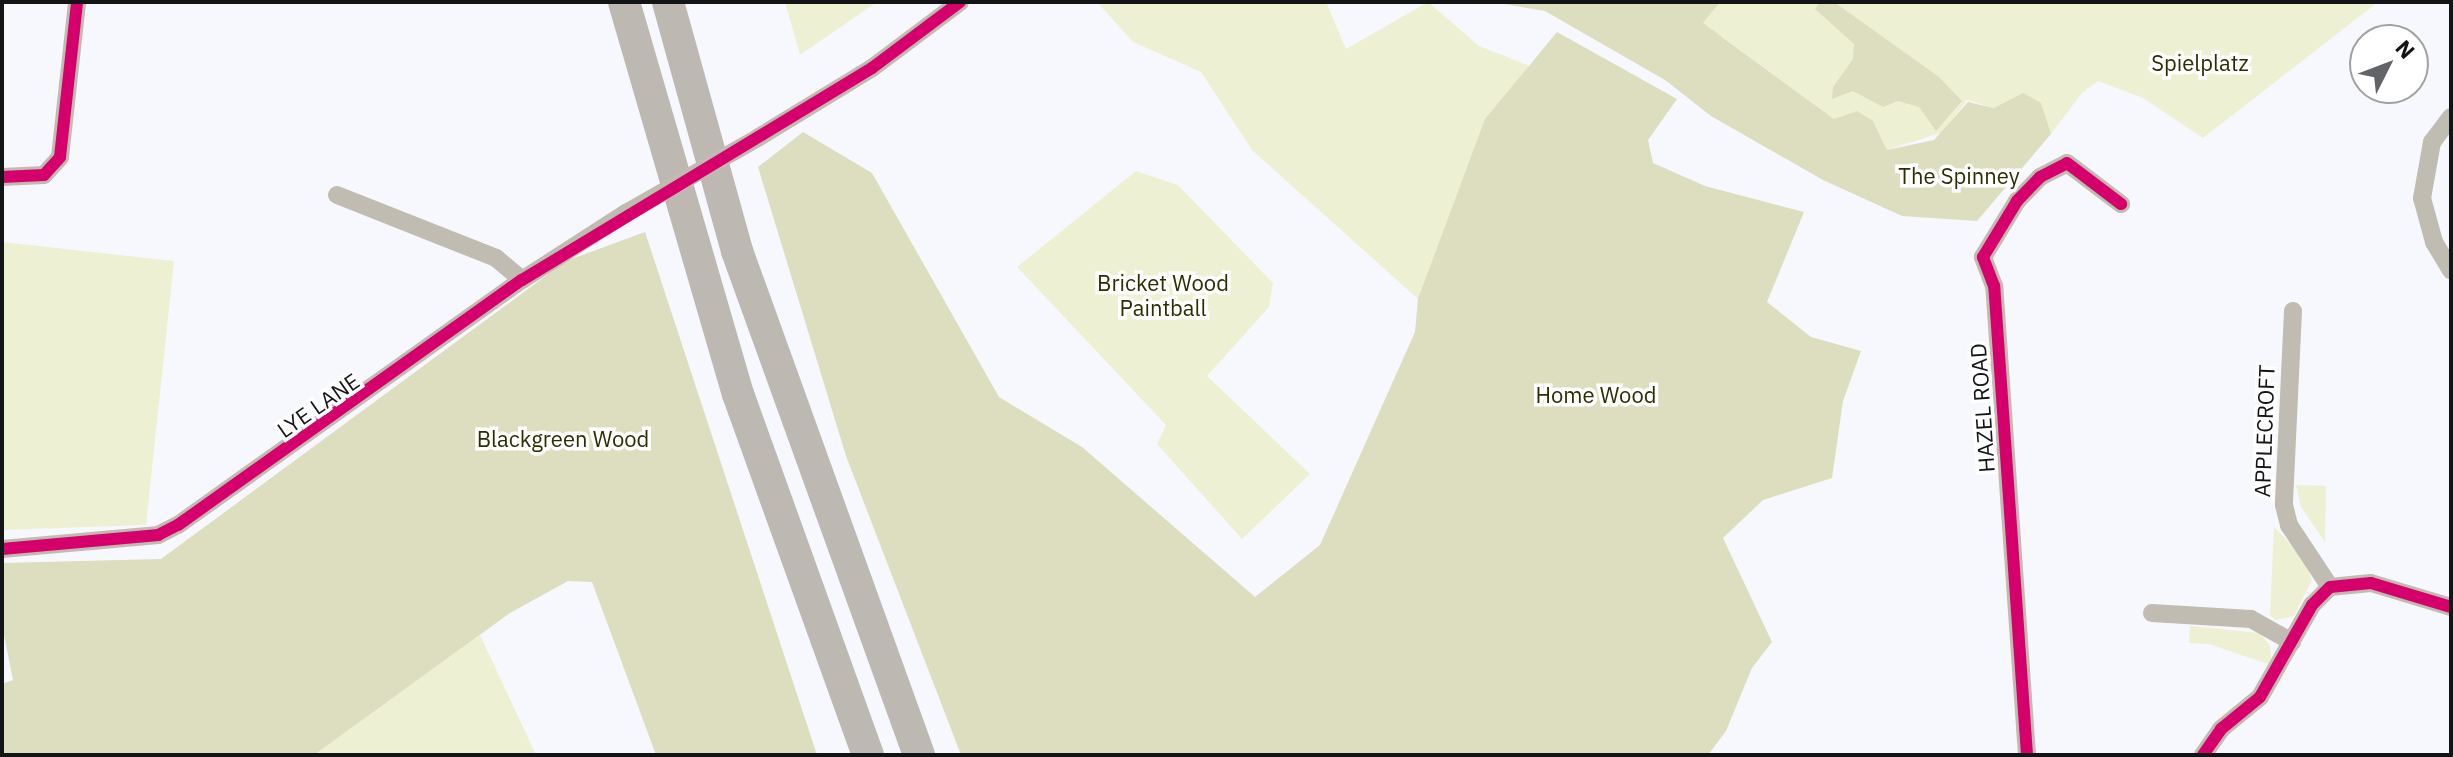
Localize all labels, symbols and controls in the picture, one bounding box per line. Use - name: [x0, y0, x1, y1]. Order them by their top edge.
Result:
- north arrow: [2349, 24, 2429, 104]
- text: N: [2390, 33, 2422, 65]
- park label: Spielplatz: [2151, 50, 2249, 76]
- park label: The Spinney: [1898, 163, 2020, 189]
- park label: Bricket Wood Paintball: [1097, 269, 1229, 320]
- street label: HAZEL ROAD: [1964, 343, 2000, 473]
- street label: APPLECROFT: [2248, 364, 2280, 498]
- street label: LYE LANE: [272, 367, 364, 443]
- park label: Home Wood: [1535, 382, 1657, 408]
- park label: Blackgreen Wood: [477, 426, 649, 452]

